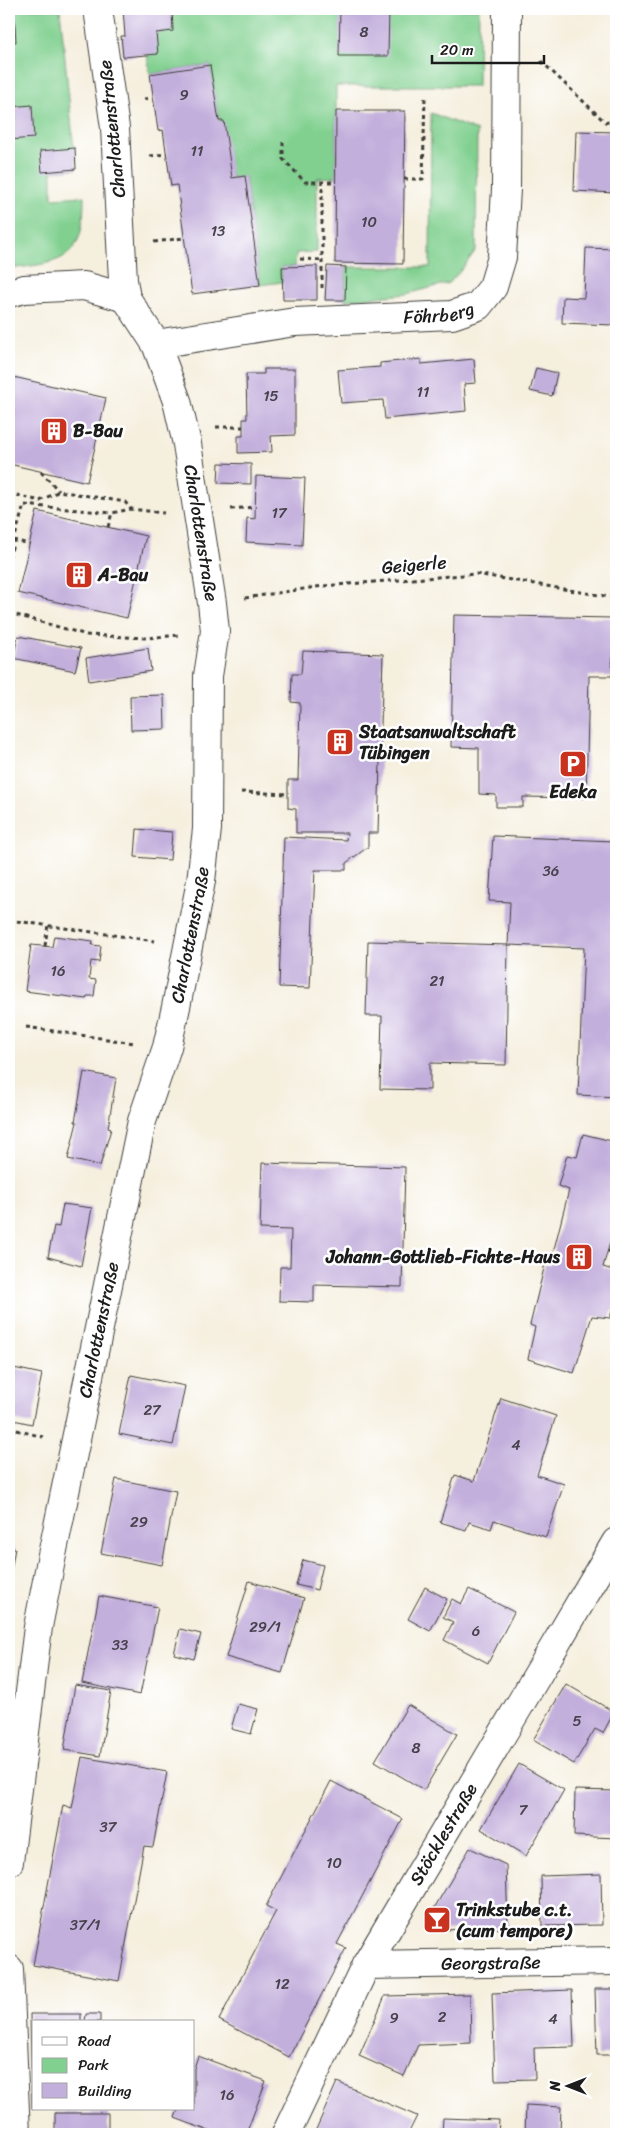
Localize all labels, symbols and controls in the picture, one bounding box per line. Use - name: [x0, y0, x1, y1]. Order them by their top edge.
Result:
- house number: 8: [359, 19, 369, 45]
- scale bar: [432, 32, 545, 64]
- text: 20 m: [440, 37, 474, 63]
- street label: Charlottenstraße: [89, 59, 135, 199]
- house number: 9: [179, 82, 189, 108]
- house number: 11: [191, 138, 203, 164]
- house number: 10: [361, 209, 377, 235]
- house number: 13: [211, 218, 225, 244]
- street label: Föhrberg: [403, 292, 479, 333]
- house number: 11: [417, 379, 429, 405]
- house number: 15: [263, 383, 279, 409]
- place label: B-Bau: [73, 415, 123, 447]
- building icon: B-Bau: [39, 416, 69, 446]
- street label: Charlottenstraße: [174, 462, 228, 604]
- house number: 17: [271, 500, 288, 526]
- street label: Geigerle: [380, 546, 448, 584]
- place label: A-Bau: [97, 559, 149, 591]
- building icon: A-Bau: [64, 560, 94, 590]
- place label: Staatsanwaltschaft Tübingen: [358, 716, 516, 769]
- building icon: Staatsanwaltschaft Tübingen: [325, 727, 355, 757]
- parking icon: Edeka: [558, 749, 588, 779]
- place label: Edeka: [549, 776, 598, 808]
- house number: 36: [543, 858, 559, 884]
- street label: Charlottenstraße: [161, 865, 219, 1006]
- house number: 16: [51, 958, 65, 984]
- house number: 21: [429, 968, 445, 994]
- place label: Johann-Gottlieb-Fichte-Haus: [325, 1241, 561, 1273]
- building icon: Johann-Gottlieb-Fichte-Haus: [564, 1242, 594, 1272]
- street label: Charlottenstraße: [69, 1259, 128, 1401]
- house number: 27: [143, 1397, 162, 1423]
- house number: 4: [511, 1432, 521, 1458]
- house number: 29: [130, 1509, 148, 1535]
- house number: 29/1: [249, 1614, 281, 1640]
- house number: 6: [472, 1618, 480, 1644]
- house number: 33: [112, 1632, 128, 1658]
- house number: 5: [572, 1708, 582, 1734]
- house number: 8: [411, 1735, 421, 1761]
- street label: Stöcklestraße: [400, 1776, 486, 1892]
- house number: 7: [519, 1797, 529, 1823]
- house number: 37: [100, 1814, 118, 1840]
- house number: 10: [326, 1850, 342, 1876]
- place label: Trinkstube c.t. (cum tempore): [456, 1894, 573, 1947]
- bar icon: Trinkstube c.t. (cum tempore): [422, 1905, 452, 1935]
- house number: 37/1: [70, 1912, 100, 1938]
- street label: Georgstraße: [441, 1946, 541, 1980]
- house number: 12: [274, 1971, 290, 1997]
- house number: 2: [438, 2004, 447, 2030]
- house number: 9: [389, 2005, 399, 2031]
- house number: 4: [548, 2006, 558, 2032]
- legend: [32, 2020, 195, 2110]
- text: Road: [78, 2028, 111, 2054]
- text: Park: [78, 2052, 109, 2078]
- north arrow: [542, 2060, 592, 2110]
- text: Building: [78, 2078, 132, 2104]
- text: N: [543, 2081, 568, 2092]
- house number: 16: [220, 2082, 234, 2108]

